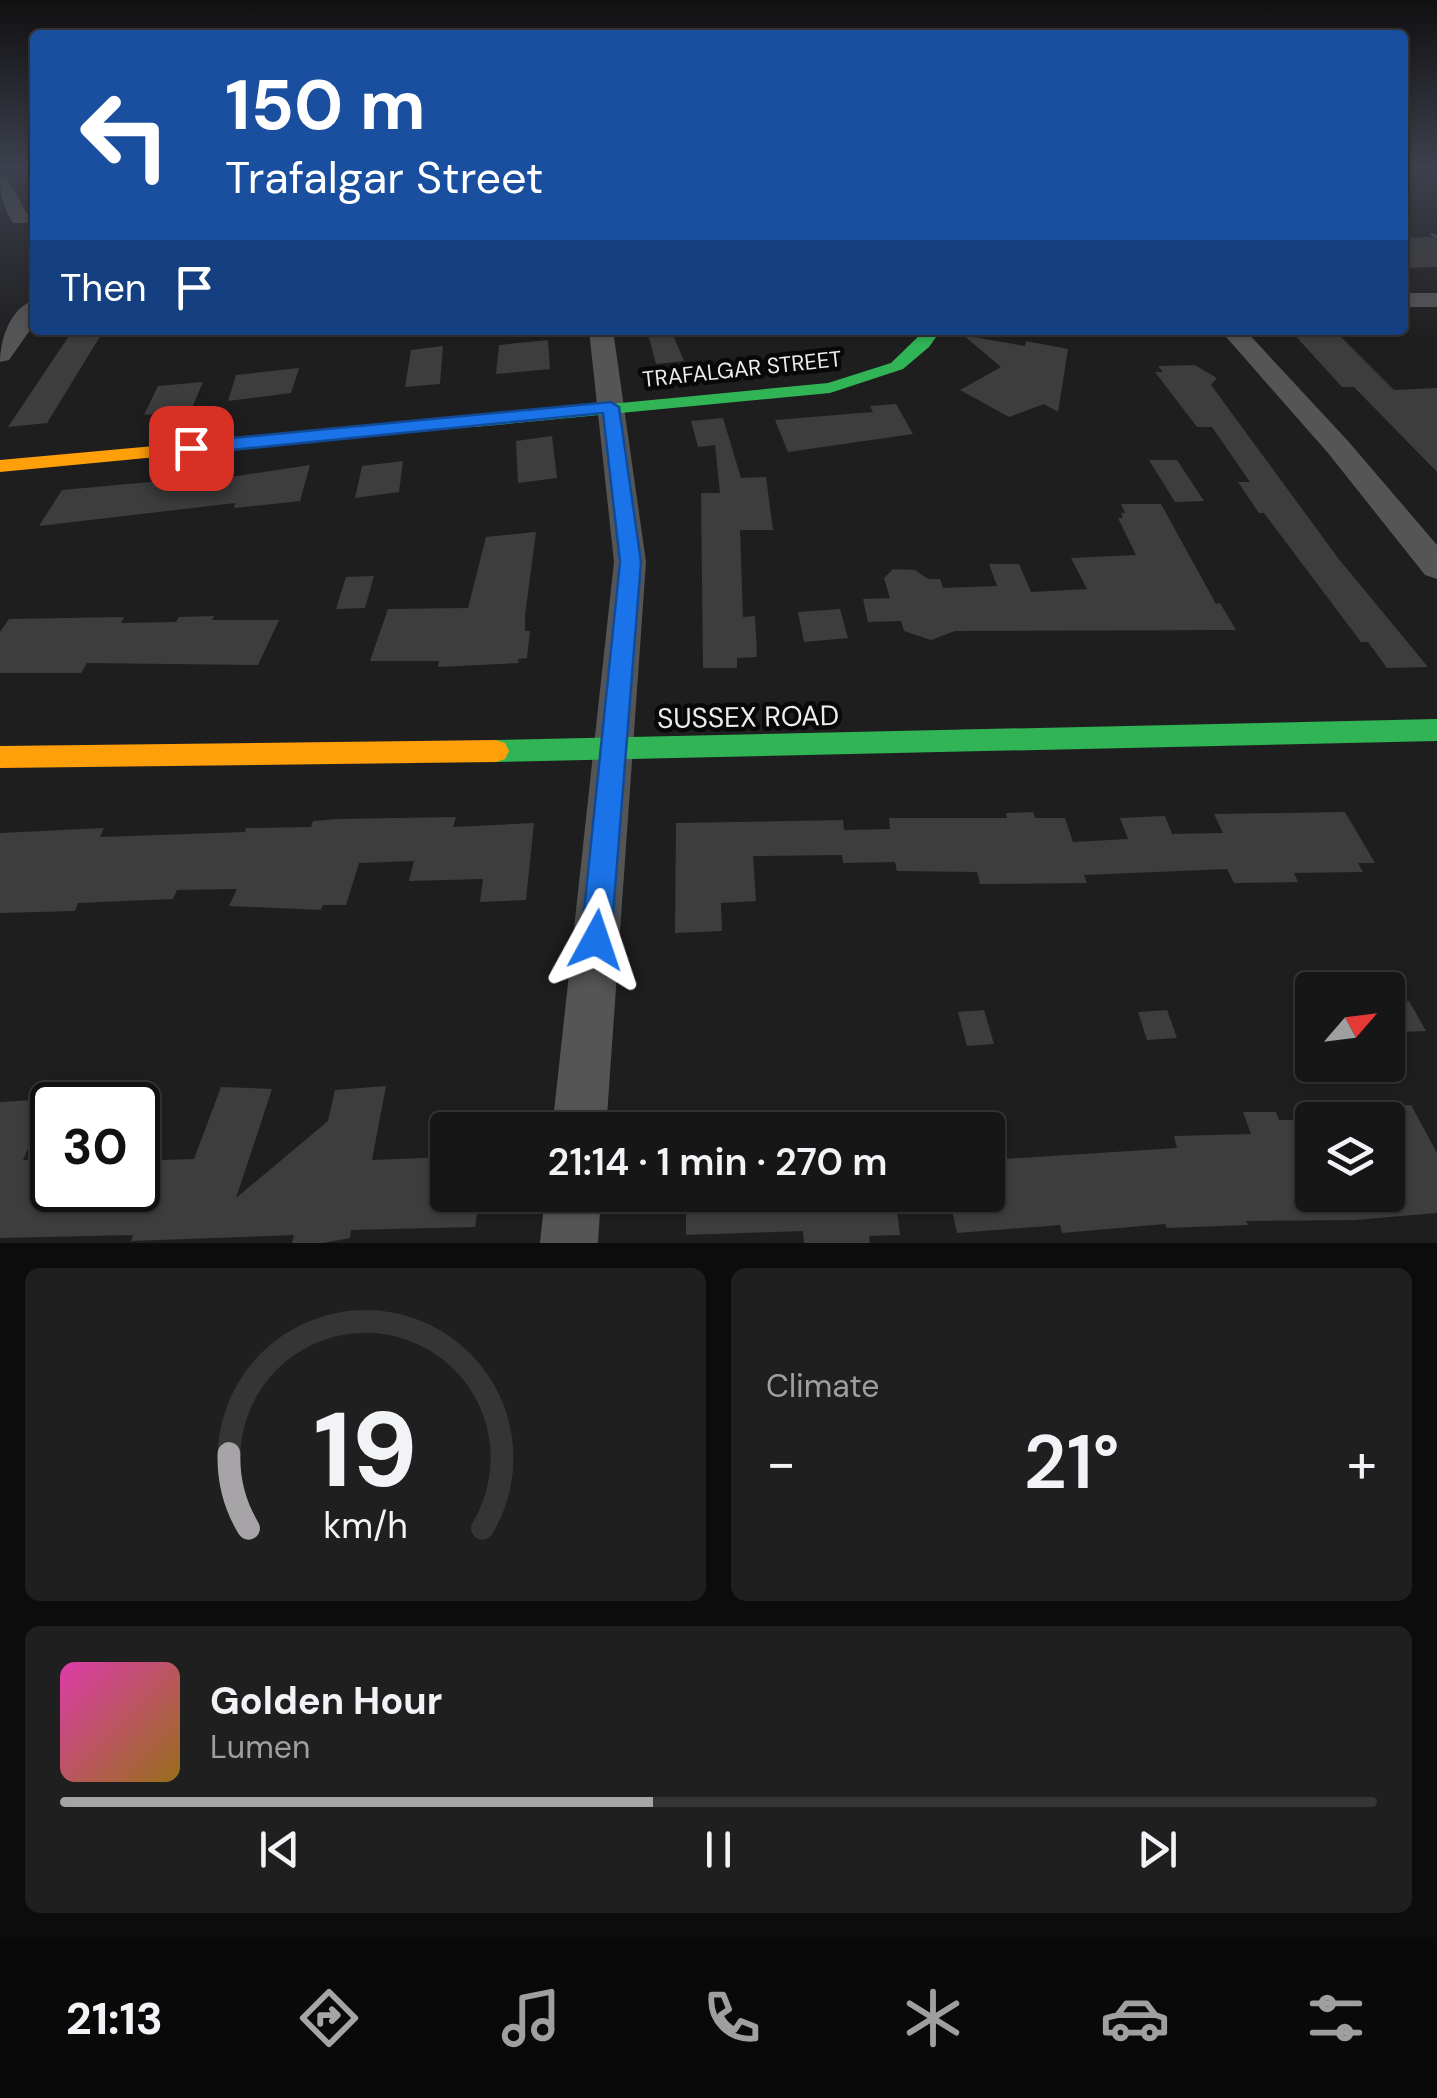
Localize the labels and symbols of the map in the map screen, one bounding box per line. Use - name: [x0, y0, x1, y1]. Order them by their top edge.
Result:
- street label: TRAFALGAR STREET: [641, 344, 843, 394]
- pin: [149, 406, 234, 491]
- street label: SUSSEX ROAD: [657, 697, 839, 737]
- position arrow: [544, 888, 648, 992]
- north arrow: [1295, 972, 1405, 1082]
- speed limit sign: 30: [30, 1082, 160, 1212]

